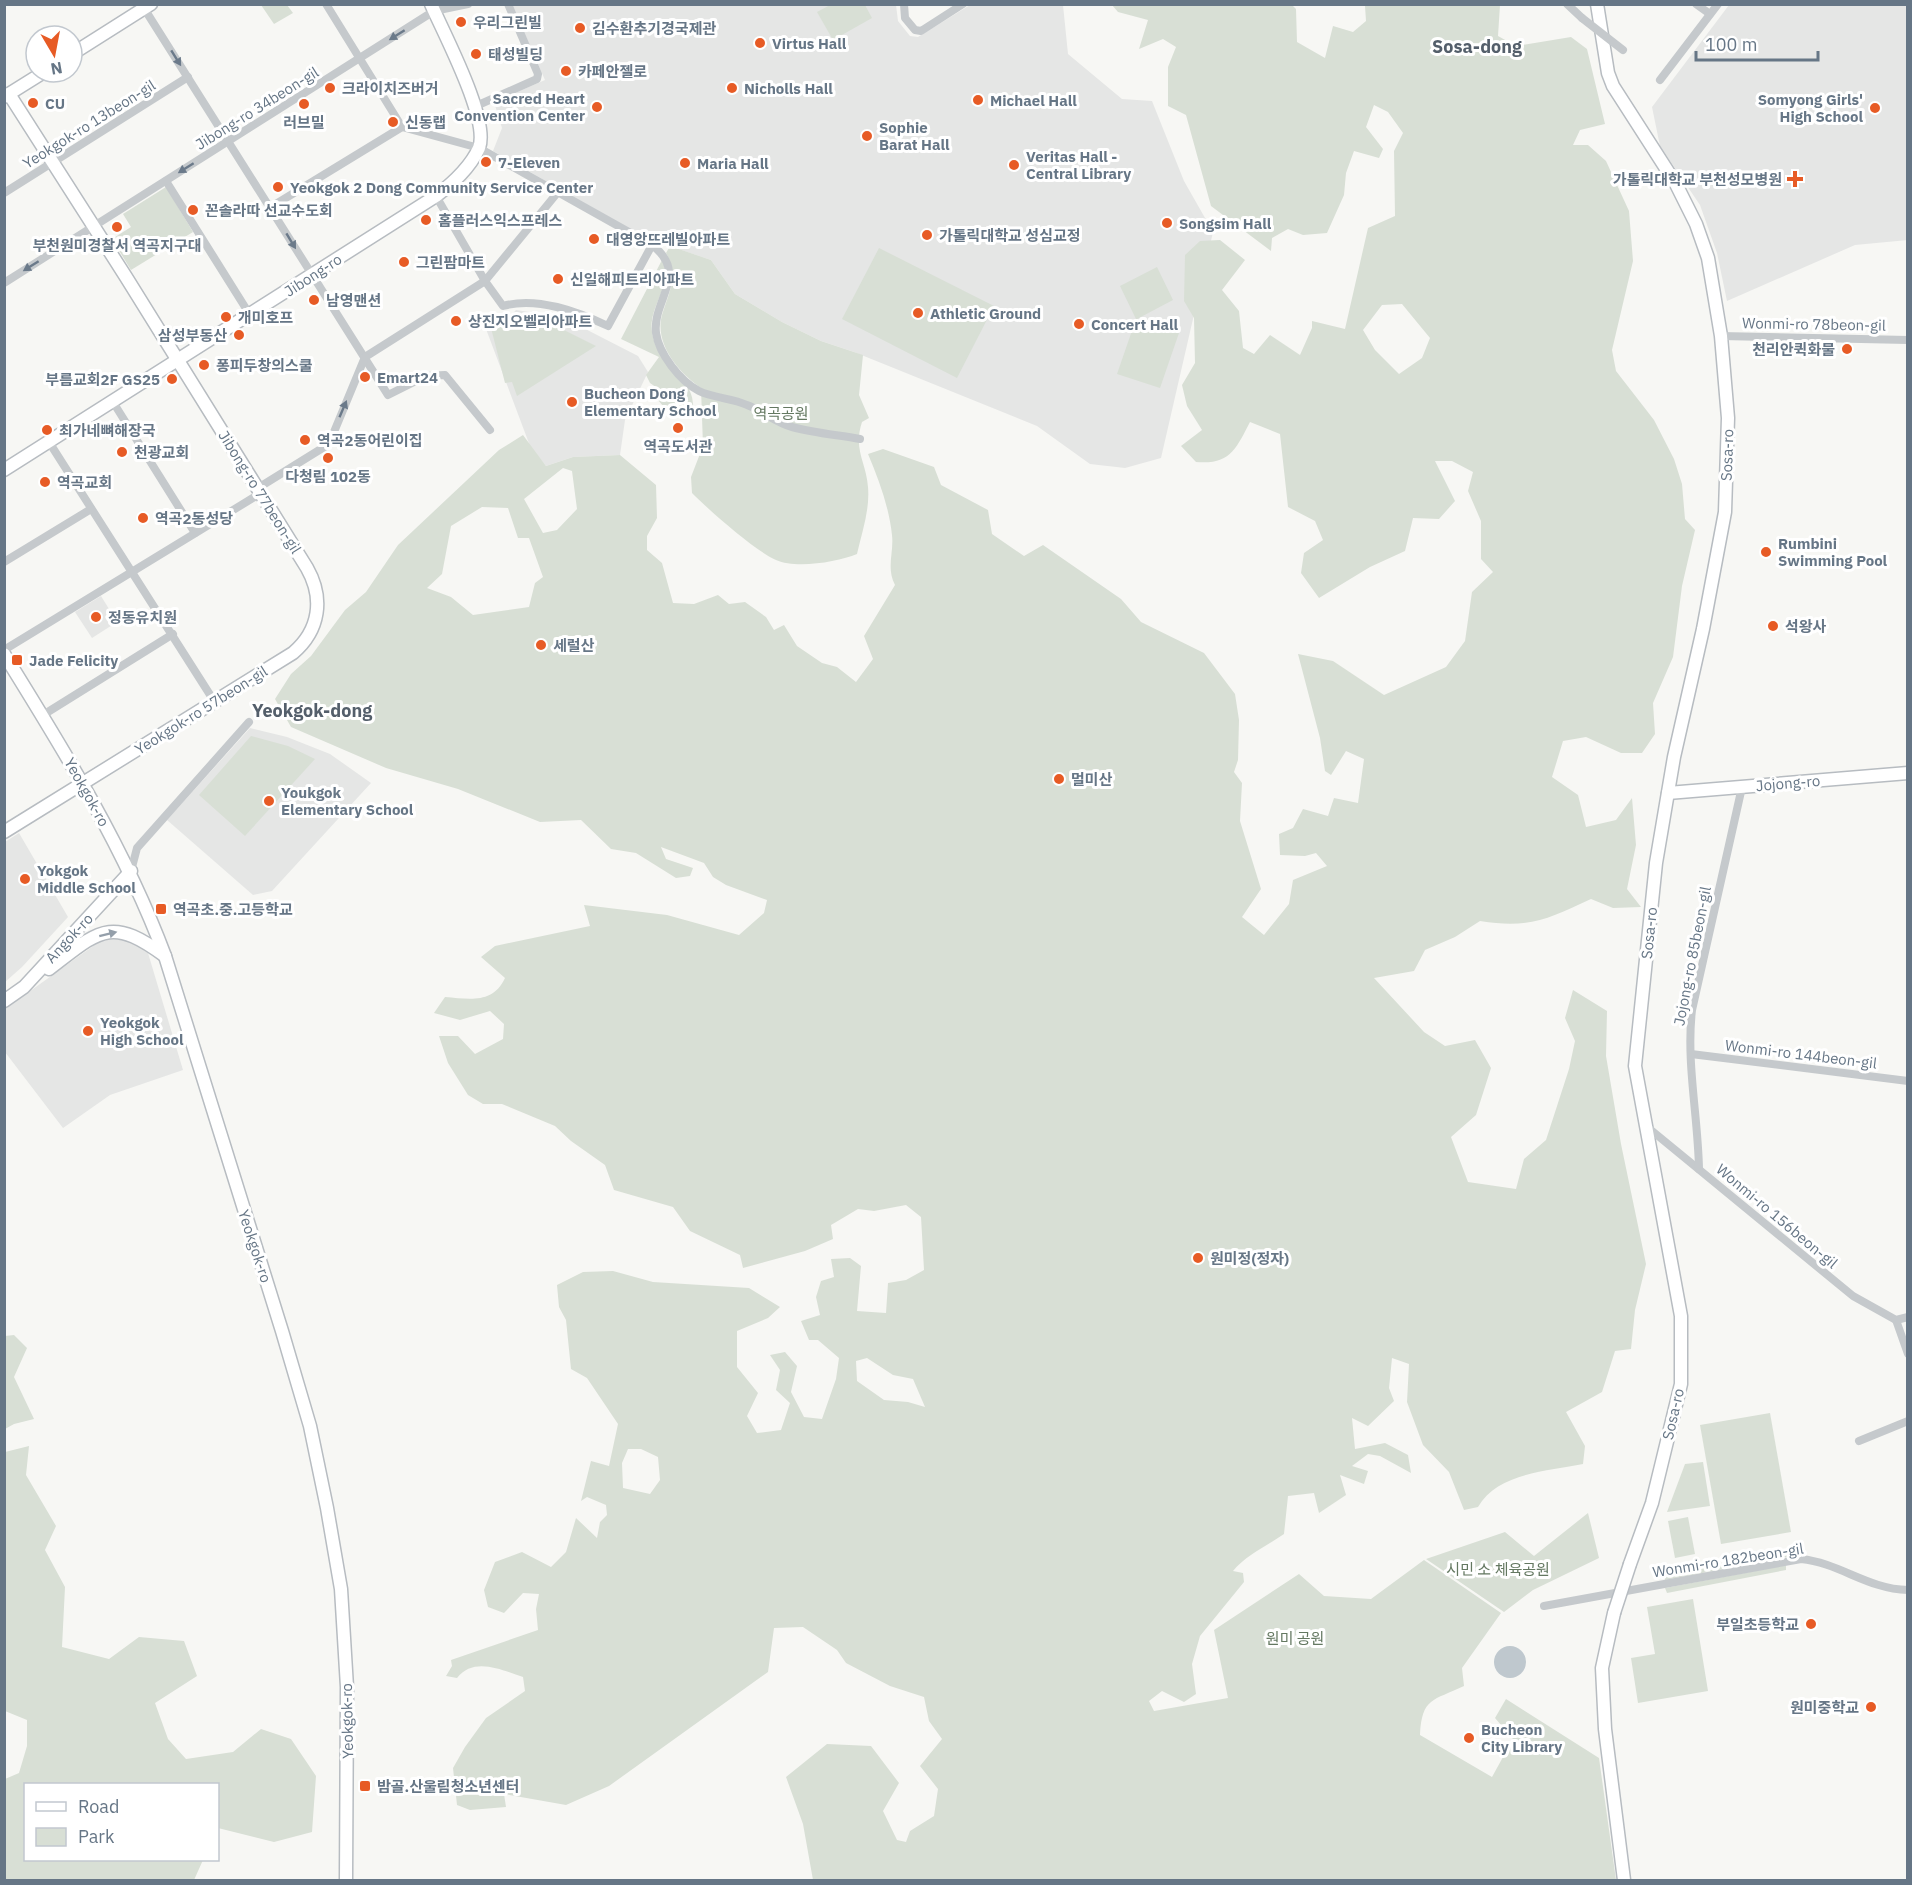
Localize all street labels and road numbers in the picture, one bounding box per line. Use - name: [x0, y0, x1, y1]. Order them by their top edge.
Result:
- street label: Jibong-ro 34beon-gil: [192, 62, 322, 154]
- street label: Yeokgok-ro 13beon-gil: [19, 75, 159, 173]
- street label: Jibong-ro: [281, 249, 345, 301]
- street label: Wonmi-ro 78beon-gil: [1742, 313, 1886, 335]
- street label: Jibong-ro 77beon-gil: [214, 427, 306, 557]
- street label: Sosa-ro: [1717, 429, 1737, 481]
- street label: Yeokgok-ro 57beon-gil: [131, 661, 271, 759]
- street label: Yeokgok-ro: [60, 754, 114, 830]
- street label: Jojong-ro: [1755, 771, 1821, 795]
- street label: Jojong-ro 85beon-gil: [1669, 885, 1715, 1027]
- street label: Sosa-ro: [1637, 906, 1661, 960]
- street label: Angok-ro: [41, 909, 97, 967]
- street label: Wonmi-ro 144beon-gil: [1724, 1035, 1878, 1073]
- street label: Wonmi-ro 156beon-gil: [1712, 1160, 1842, 1272]
- street label: Yeokgok-ro: [234, 1207, 276, 1285]
- street label: Sosa-ro: [1658, 1386, 1688, 1442]
- street label: Wonmi-ro 182beon-gil: [1651, 1539, 1805, 1581]
- street label: Yeokgok-ro: [337, 1683, 357, 1759]

